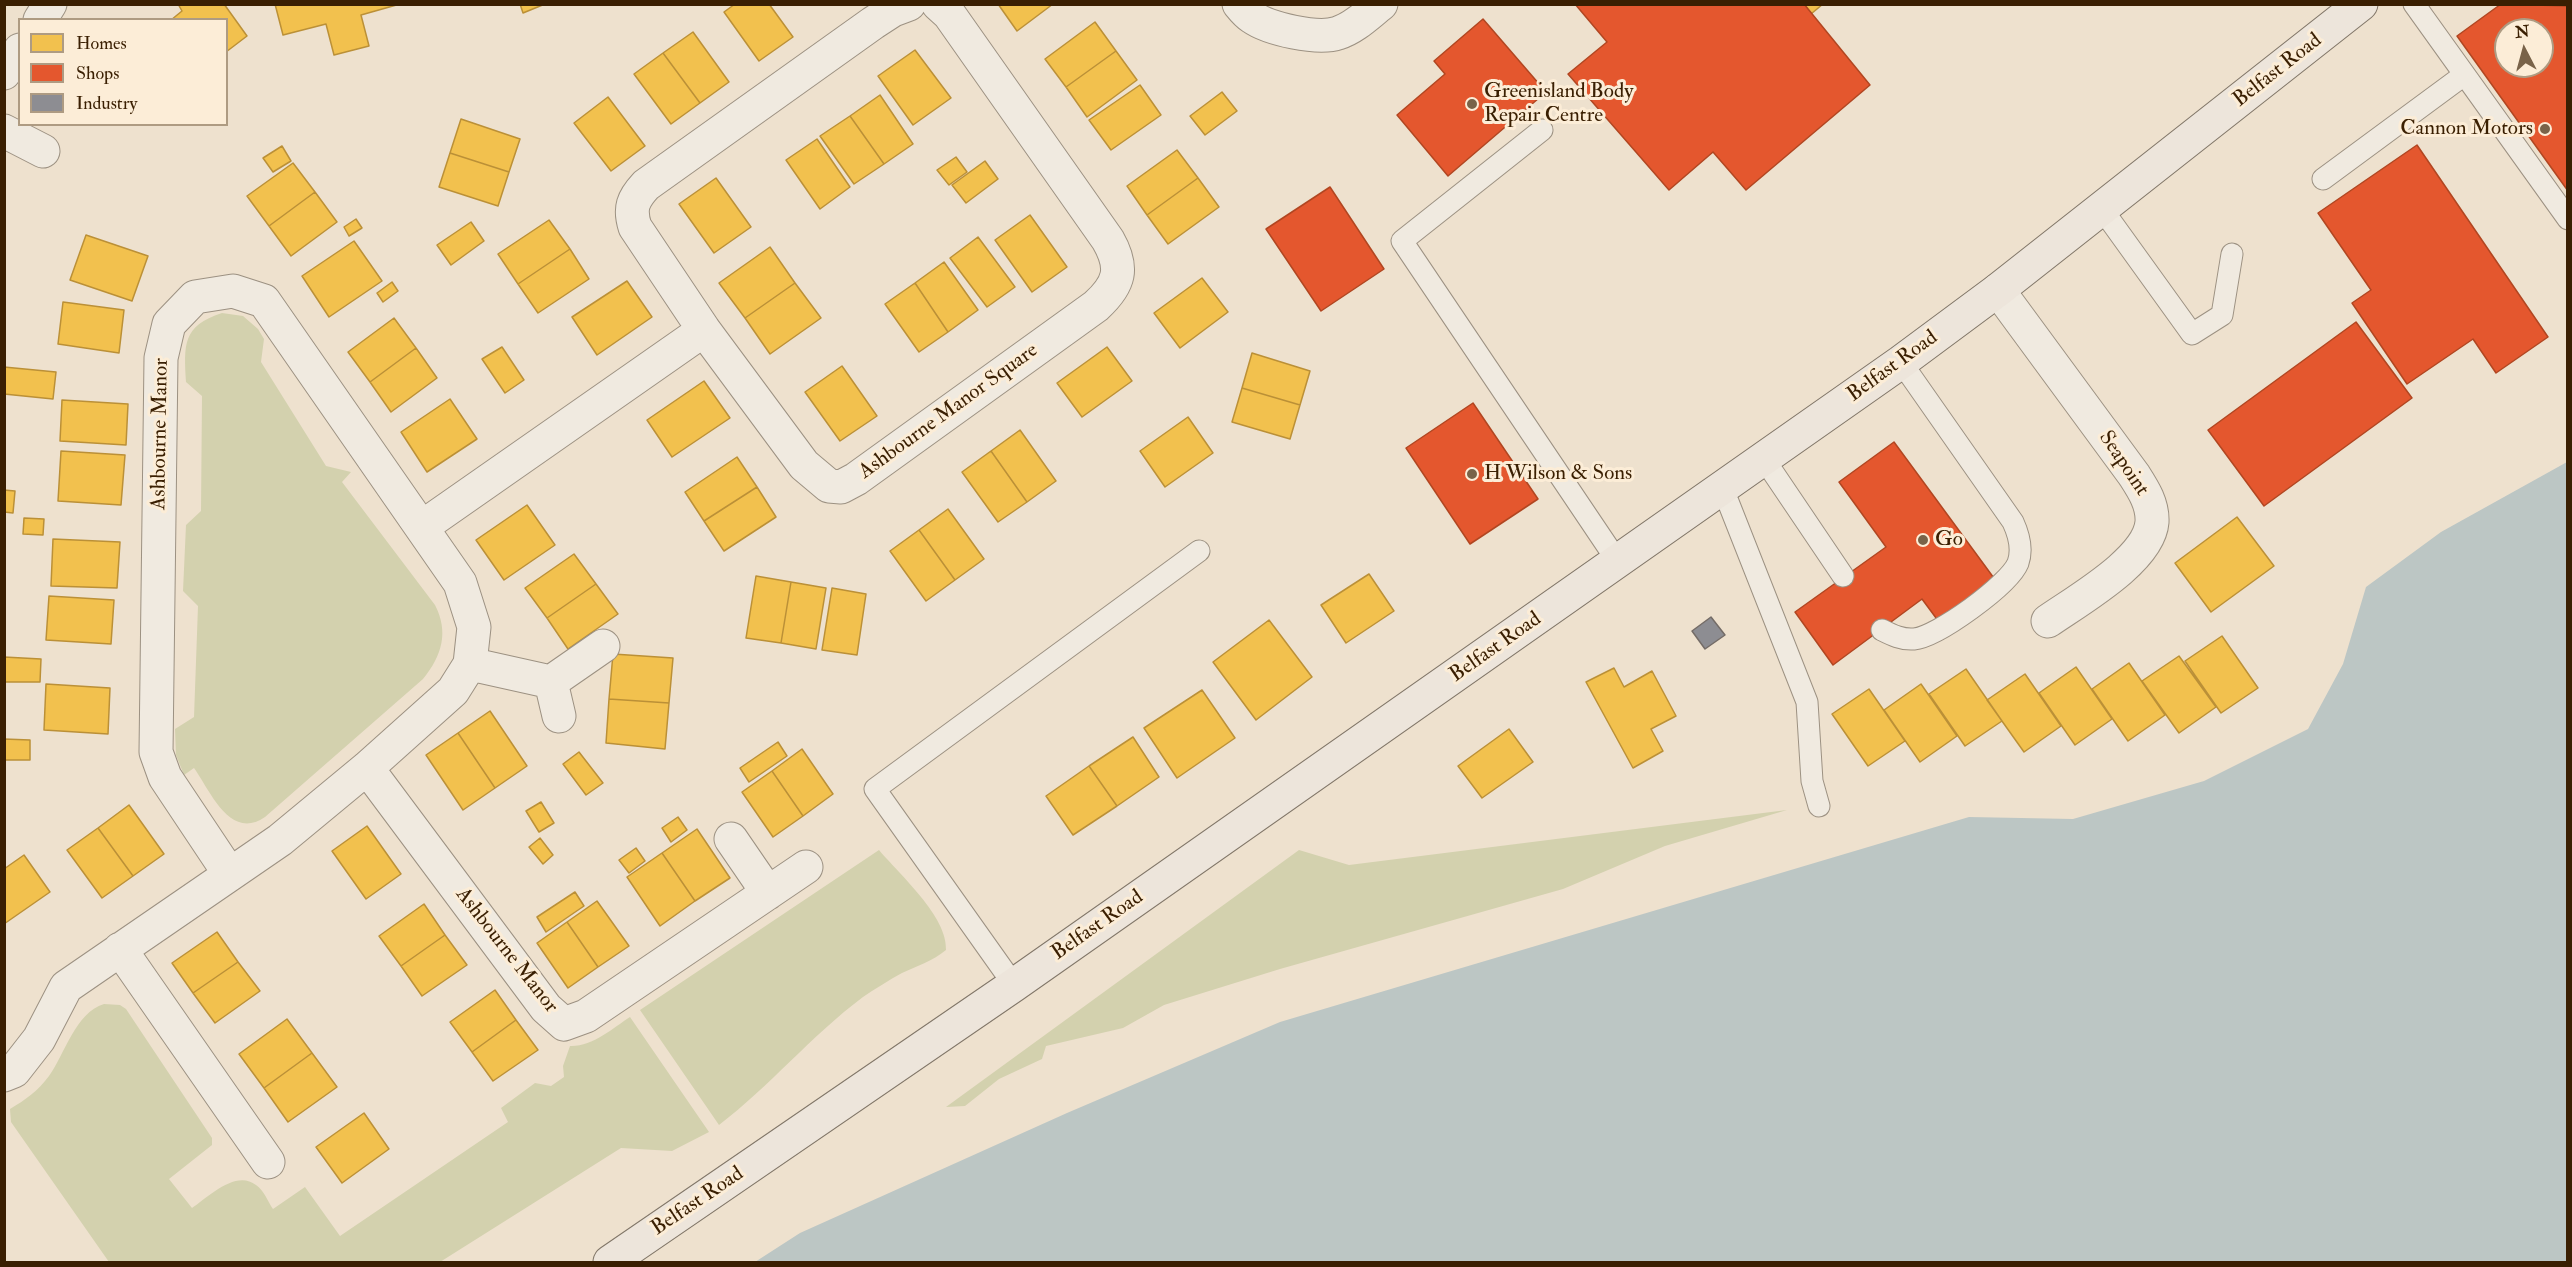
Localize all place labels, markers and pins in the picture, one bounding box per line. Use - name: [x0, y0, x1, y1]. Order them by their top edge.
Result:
- place label: Greenisland Body Repair Centre: [1484, 79, 1634, 129]
- marker: Greenisland Body Repair Centre: [1465, 97, 1479, 111]
- place label: Cannon Motors: [2400, 116, 2533, 142]
- marker: Cannon Motors: [2538, 122, 2552, 136]
- place label: H Wilson & Sons: [1484, 461, 1632, 487]
- marker: H Wilson & Sons: [1465, 467, 1479, 481]
- place label: Go: [1935, 527, 1963, 553]
- marker: Go: [1916, 533, 1930, 547]

